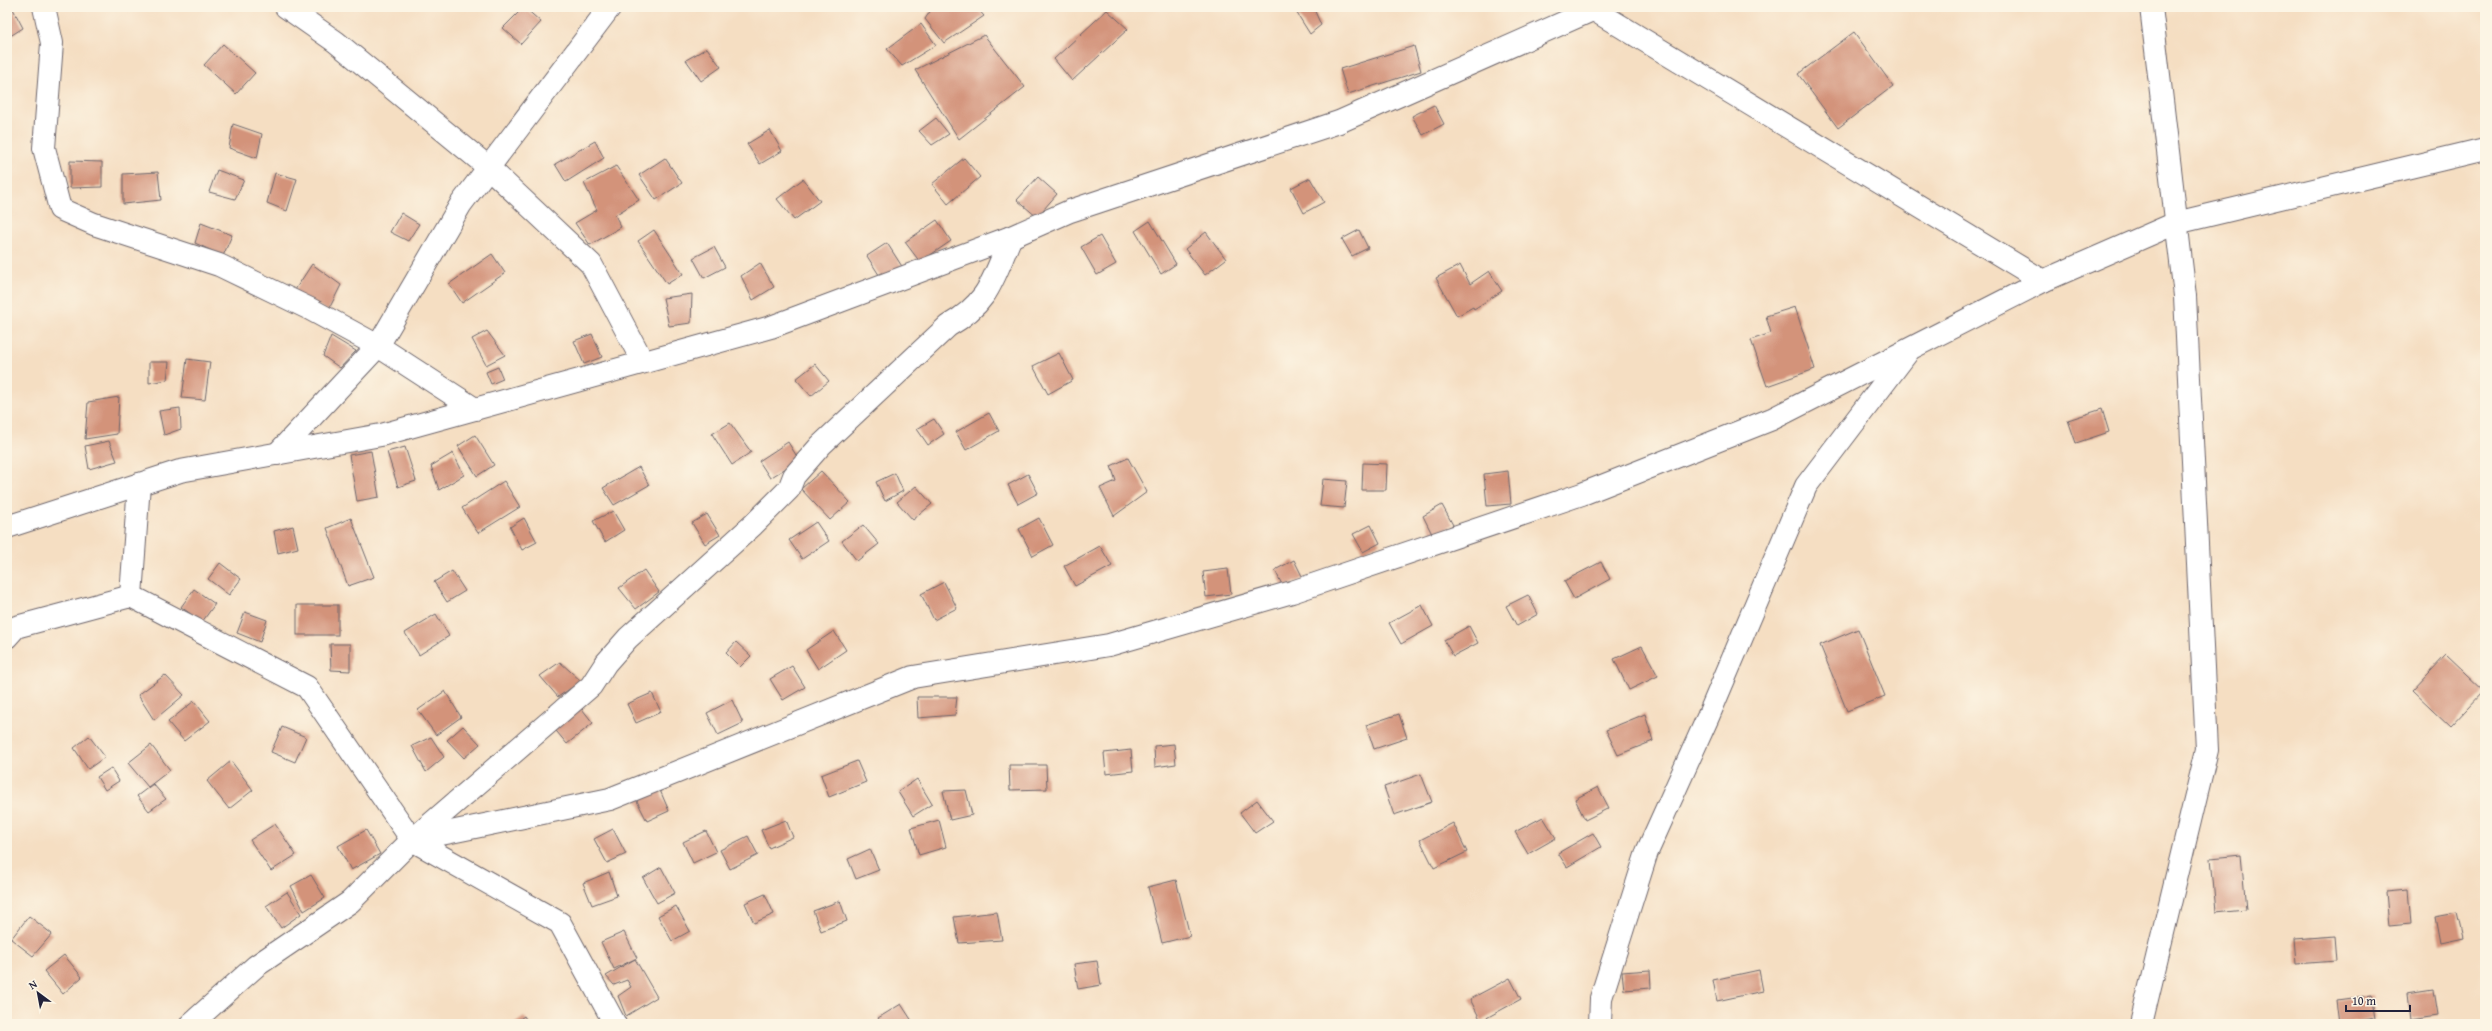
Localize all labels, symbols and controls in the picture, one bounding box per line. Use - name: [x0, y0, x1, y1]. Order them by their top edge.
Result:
- north arrow: [18, 973, 58, 1013]
- text: N: [25, 975, 41, 993]
- scale bar: [2346, 987, 2410, 1013]
- text: 10 m: [2352, 992, 2376, 1009]

